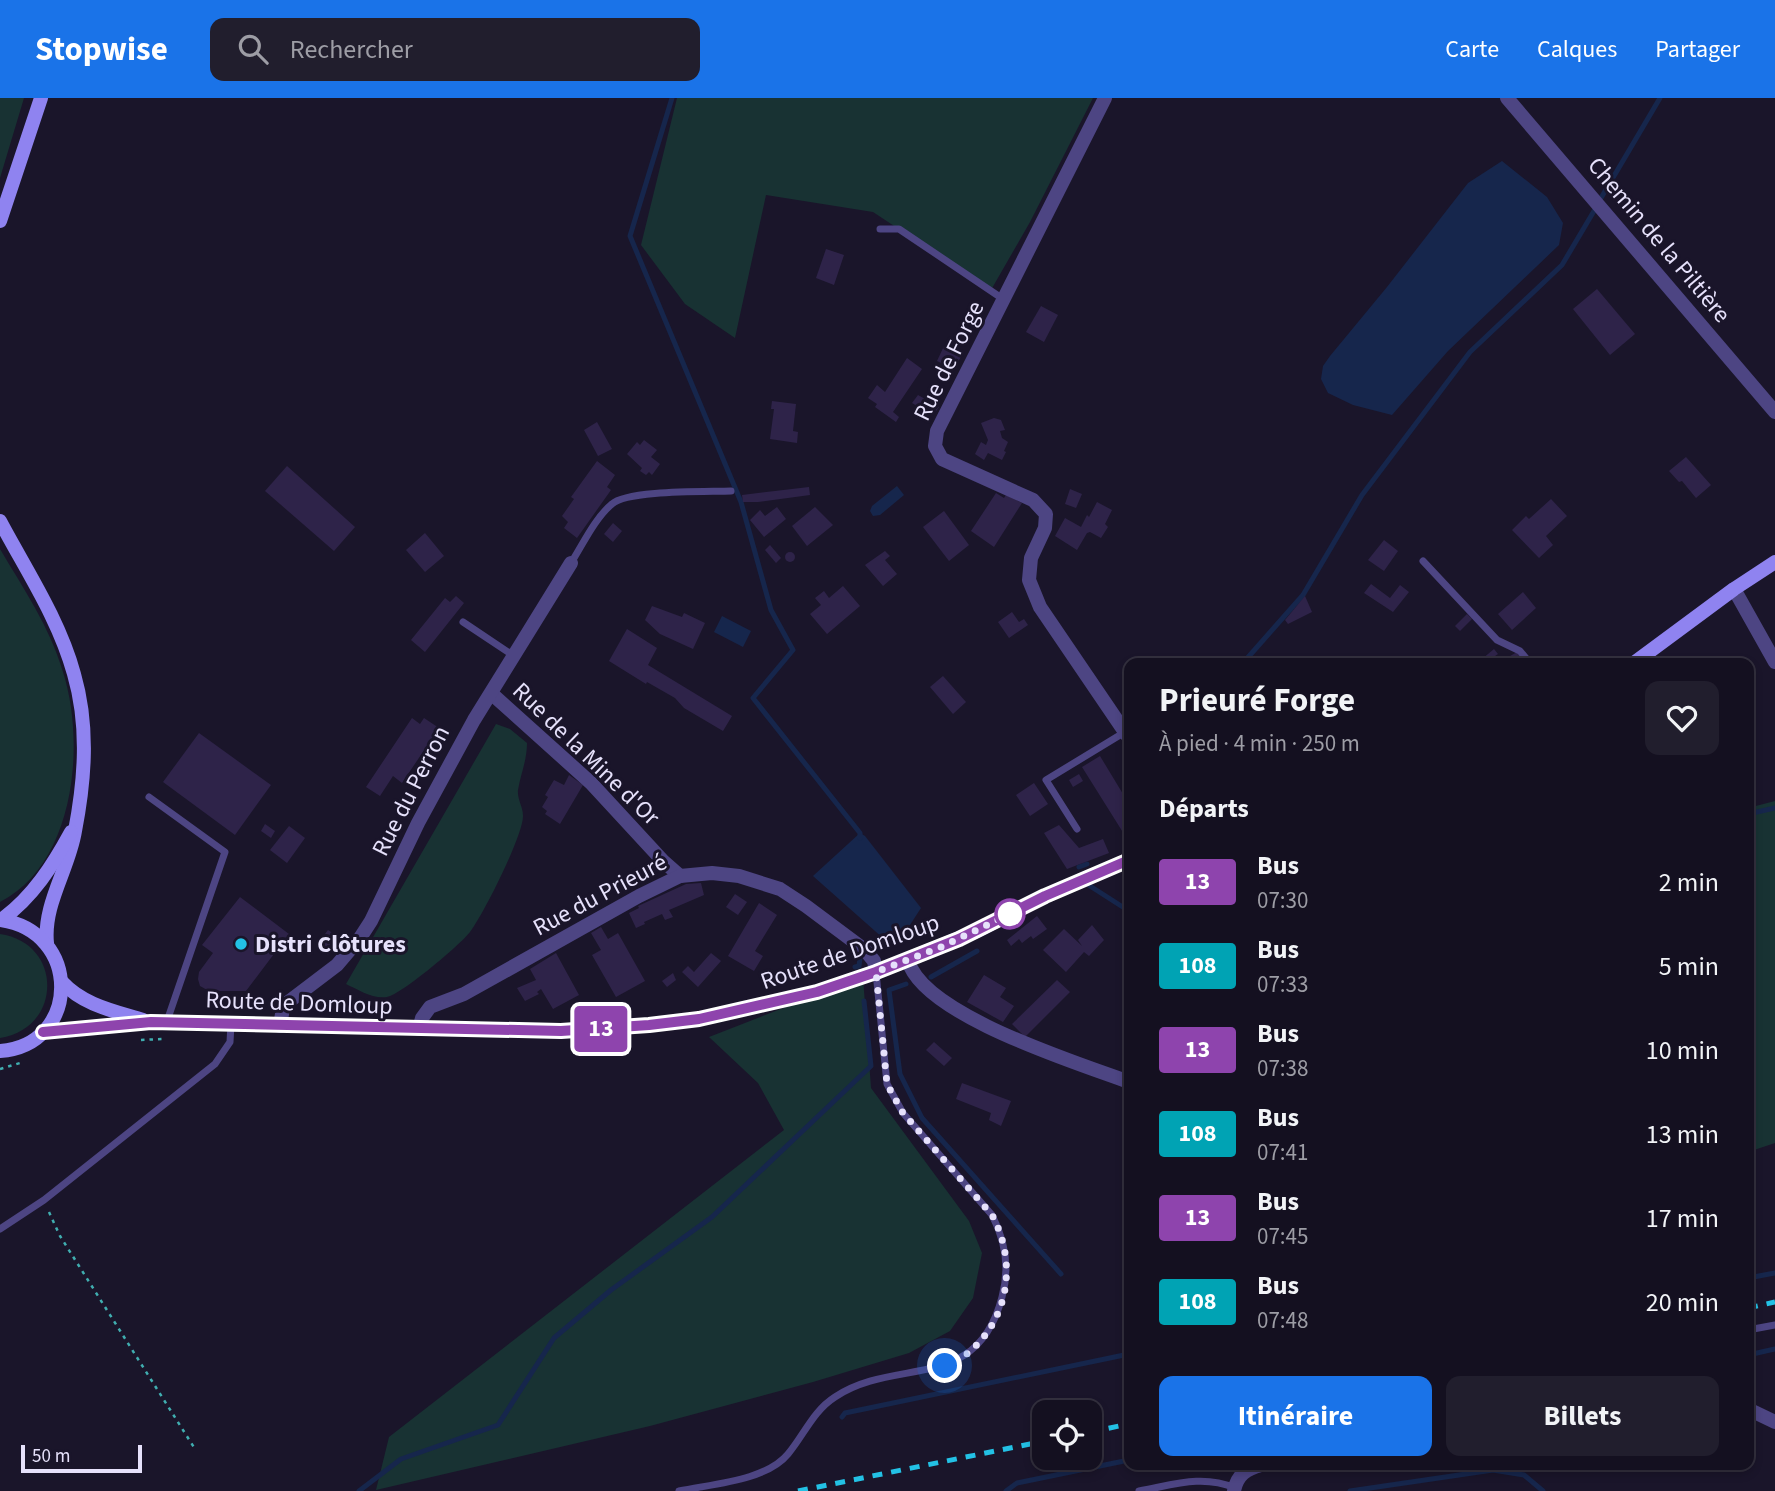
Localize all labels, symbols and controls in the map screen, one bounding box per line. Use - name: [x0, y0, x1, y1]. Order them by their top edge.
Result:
- search box: [210, 18, 700, 81]
- text: Stopwise: [35, 26, 168, 73]
- icon: search: [234, 30, 272, 68]
- text: Rechercher: [290, 31, 413, 68]
- text: Carte: [1445, 32, 1499, 67]
- text: Calques: [1537, 32, 1617, 67]
- text: Partager: [1655, 32, 1740, 67]
- street label: Chemin de la Piltière: [1579, 149, 1739, 331]
- street label: Rue de Forge: [905, 295, 993, 427]
- street label: Rue de la Mine d'Or: [504, 674, 668, 834]
- text: Prieuré Forge: [1159, 677, 1355, 724]
- button: heart: [1645, 681, 1719, 755]
- street label: Rue du Perron: [363, 720, 459, 862]
- text: À pied · 4 min · 250 m: [1159, 727, 1360, 760]
- text: Départs: [1159, 790, 1249, 827]
- street label: Rue du Prieuré: [527, 845, 673, 945]
- text: Bus: [1257, 847, 1299, 884]
- text: 13: [1185, 864, 1210, 899]
- text: 2 min: [1659, 864, 1719, 901]
- text: 07:30: [1257, 884, 1308, 917]
- unlabelled marker: [995, 899, 1025, 929]
- street label: Route de Domloup: [756, 905, 944, 999]
- place label: Distri Clôtures: [255, 927, 406, 962]
- text: Bus: [1257, 931, 1299, 968]
- marker: Distri Clôtures: [233, 936, 249, 952]
- text: 108: [1178, 948, 1217, 983]
- text: 5 min: [1659, 948, 1719, 985]
- text: 07:33: [1257, 968, 1308, 1001]
- street label: Route de Domloup: [205, 982, 393, 1024]
- line badge: 13: [570, 1006, 632, 1052]
- text: 13: [588, 1011, 614, 1046]
- text: Bus: [1257, 1015, 1299, 1052]
- text: 13: [1185, 1032, 1210, 1067]
- text: 10 min: [1646, 1032, 1719, 1069]
- text: 07:38: [1257, 1052, 1308, 1085]
- text: Bus: [1257, 1099, 1299, 1136]
- text: 108: [1178, 1116, 1217, 1151]
- text: 13 min: [1646, 1116, 1719, 1153]
- text: 07:41: [1257, 1136, 1308, 1169]
- text: Bus: [1257, 1183, 1299, 1220]
- text: 13: [1185, 1200, 1210, 1235]
- text: 17 min: [1646, 1200, 1719, 1237]
- text: 07:45: [1257, 1220, 1308, 1253]
- text: Bus: [1257, 1267, 1299, 1304]
- text: 108: [1178, 1284, 1217, 1319]
- text: 20 min: [1646, 1284, 1719, 1321]
- text: 07:48: [1257, 1304, 1308, 1337]
- your location: [927, 1348, 962, 1383]
- button: Itinéraire: [1159, 1376, 1432, 1456]
- button: Billets: [1446, 1376, 1719, 1456]
- map controls: [1032, 1400, 1102, 1470]
- button: locate: [1032, 1400, 1102, 1470]
- scale bar: [21, 1442, 142, 1474]
- text: 50 m: [32, 1443, 70, 1470]

